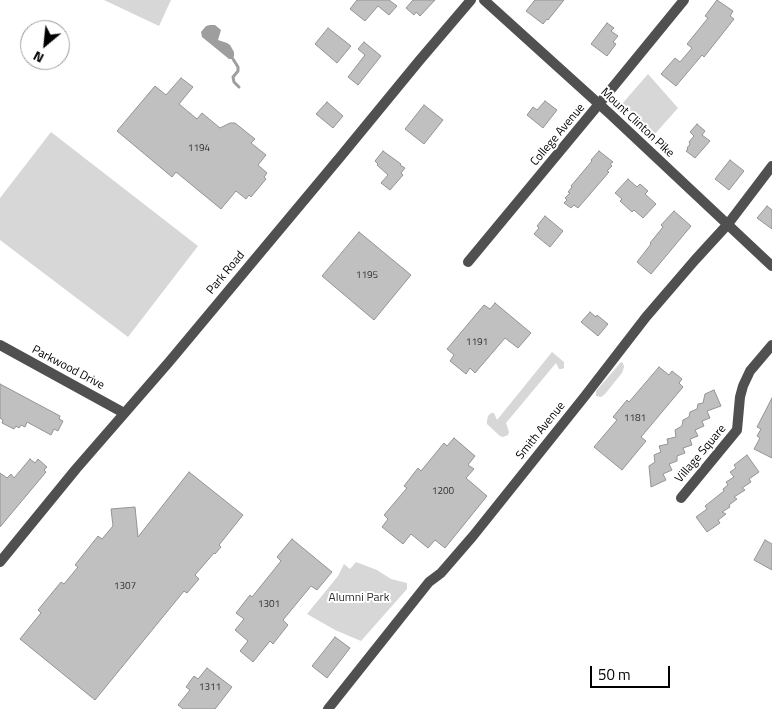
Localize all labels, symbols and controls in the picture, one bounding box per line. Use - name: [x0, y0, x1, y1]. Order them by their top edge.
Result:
- north arrow: [20, 20, 70, 70]
- text: N: [29, 46, 47, 69]
- street label: Mount Clinton Pike: [597, 85, 677, 161]
- street label: College Avenue: [528, 101, 588, 169]
- house number: 1194: [188, 143, 210, 155]
- street label: Park Road: [204, 249, 248, 297]
- house number: 1195: [356, 270, 378, 282]
- house number: 1191: [466, 337, 488, 349]
- street label: Parkwood Drive: [29, 343, 107, 393]
- street label: Smith Avenue: [513, 399, 569, 463]
- house number: 1181: [624, 413, 646, 425]
- street label: Village Square: [673, 422, 729, 486]
- house number: 1200: [432, 486, 454, 498]
- house number: 1307: [114, 581, 136, 593]
- park label: Alumni Park: [328, 591, 390, 605]
- house number: 1301: [258, 599, 280, 611]
- scale bar: [592, 656, 672, 688]
- text: 50 m: [598, 663, 631, 686]
- house number: 1311: [199, 682, 221, 694]

